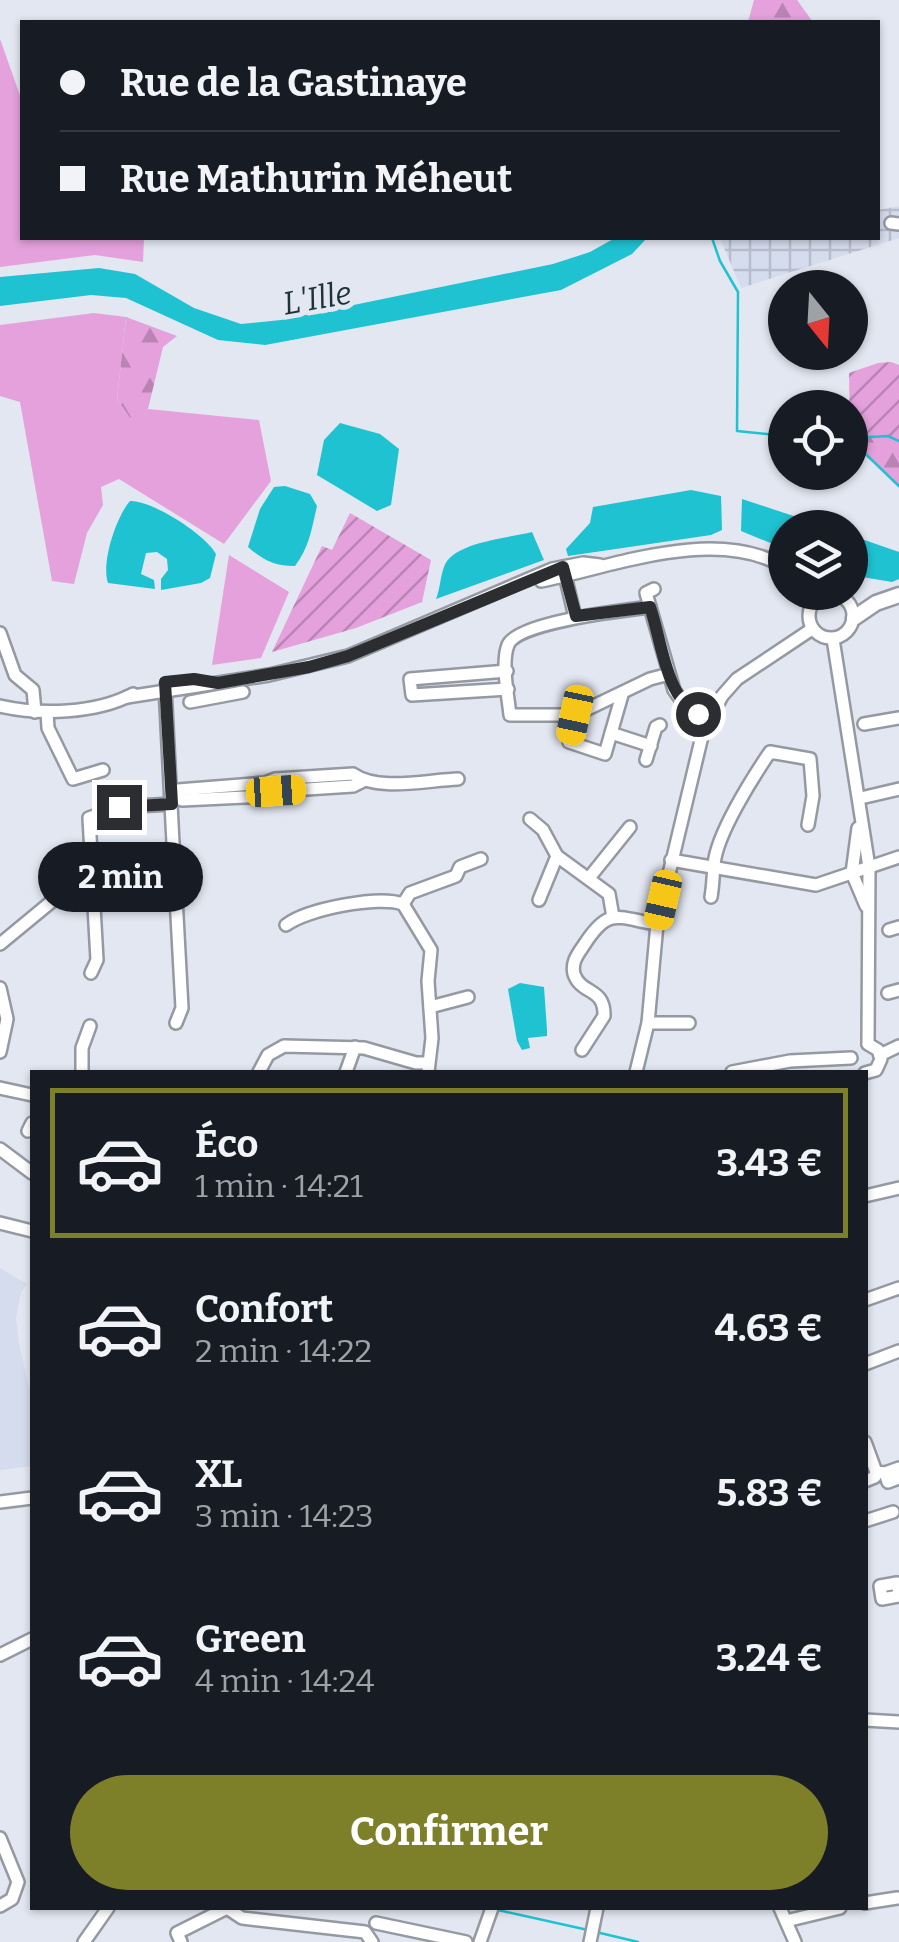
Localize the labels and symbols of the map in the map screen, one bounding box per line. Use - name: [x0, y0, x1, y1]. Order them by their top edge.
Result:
- north arrow: [768, 270, 868, 370]
- water label: L'Ille: [280, 273, 354, 323]
- car: [554, 683, 596, 747]
- route start: [676, 692, 721, 737]
- car: [245, 774, 307, 808]
- route end: [97, 785, 142, 830]
- callout: 2 min: [36, 842, 202, 912]
- car: [642, 867, 684, 933]

